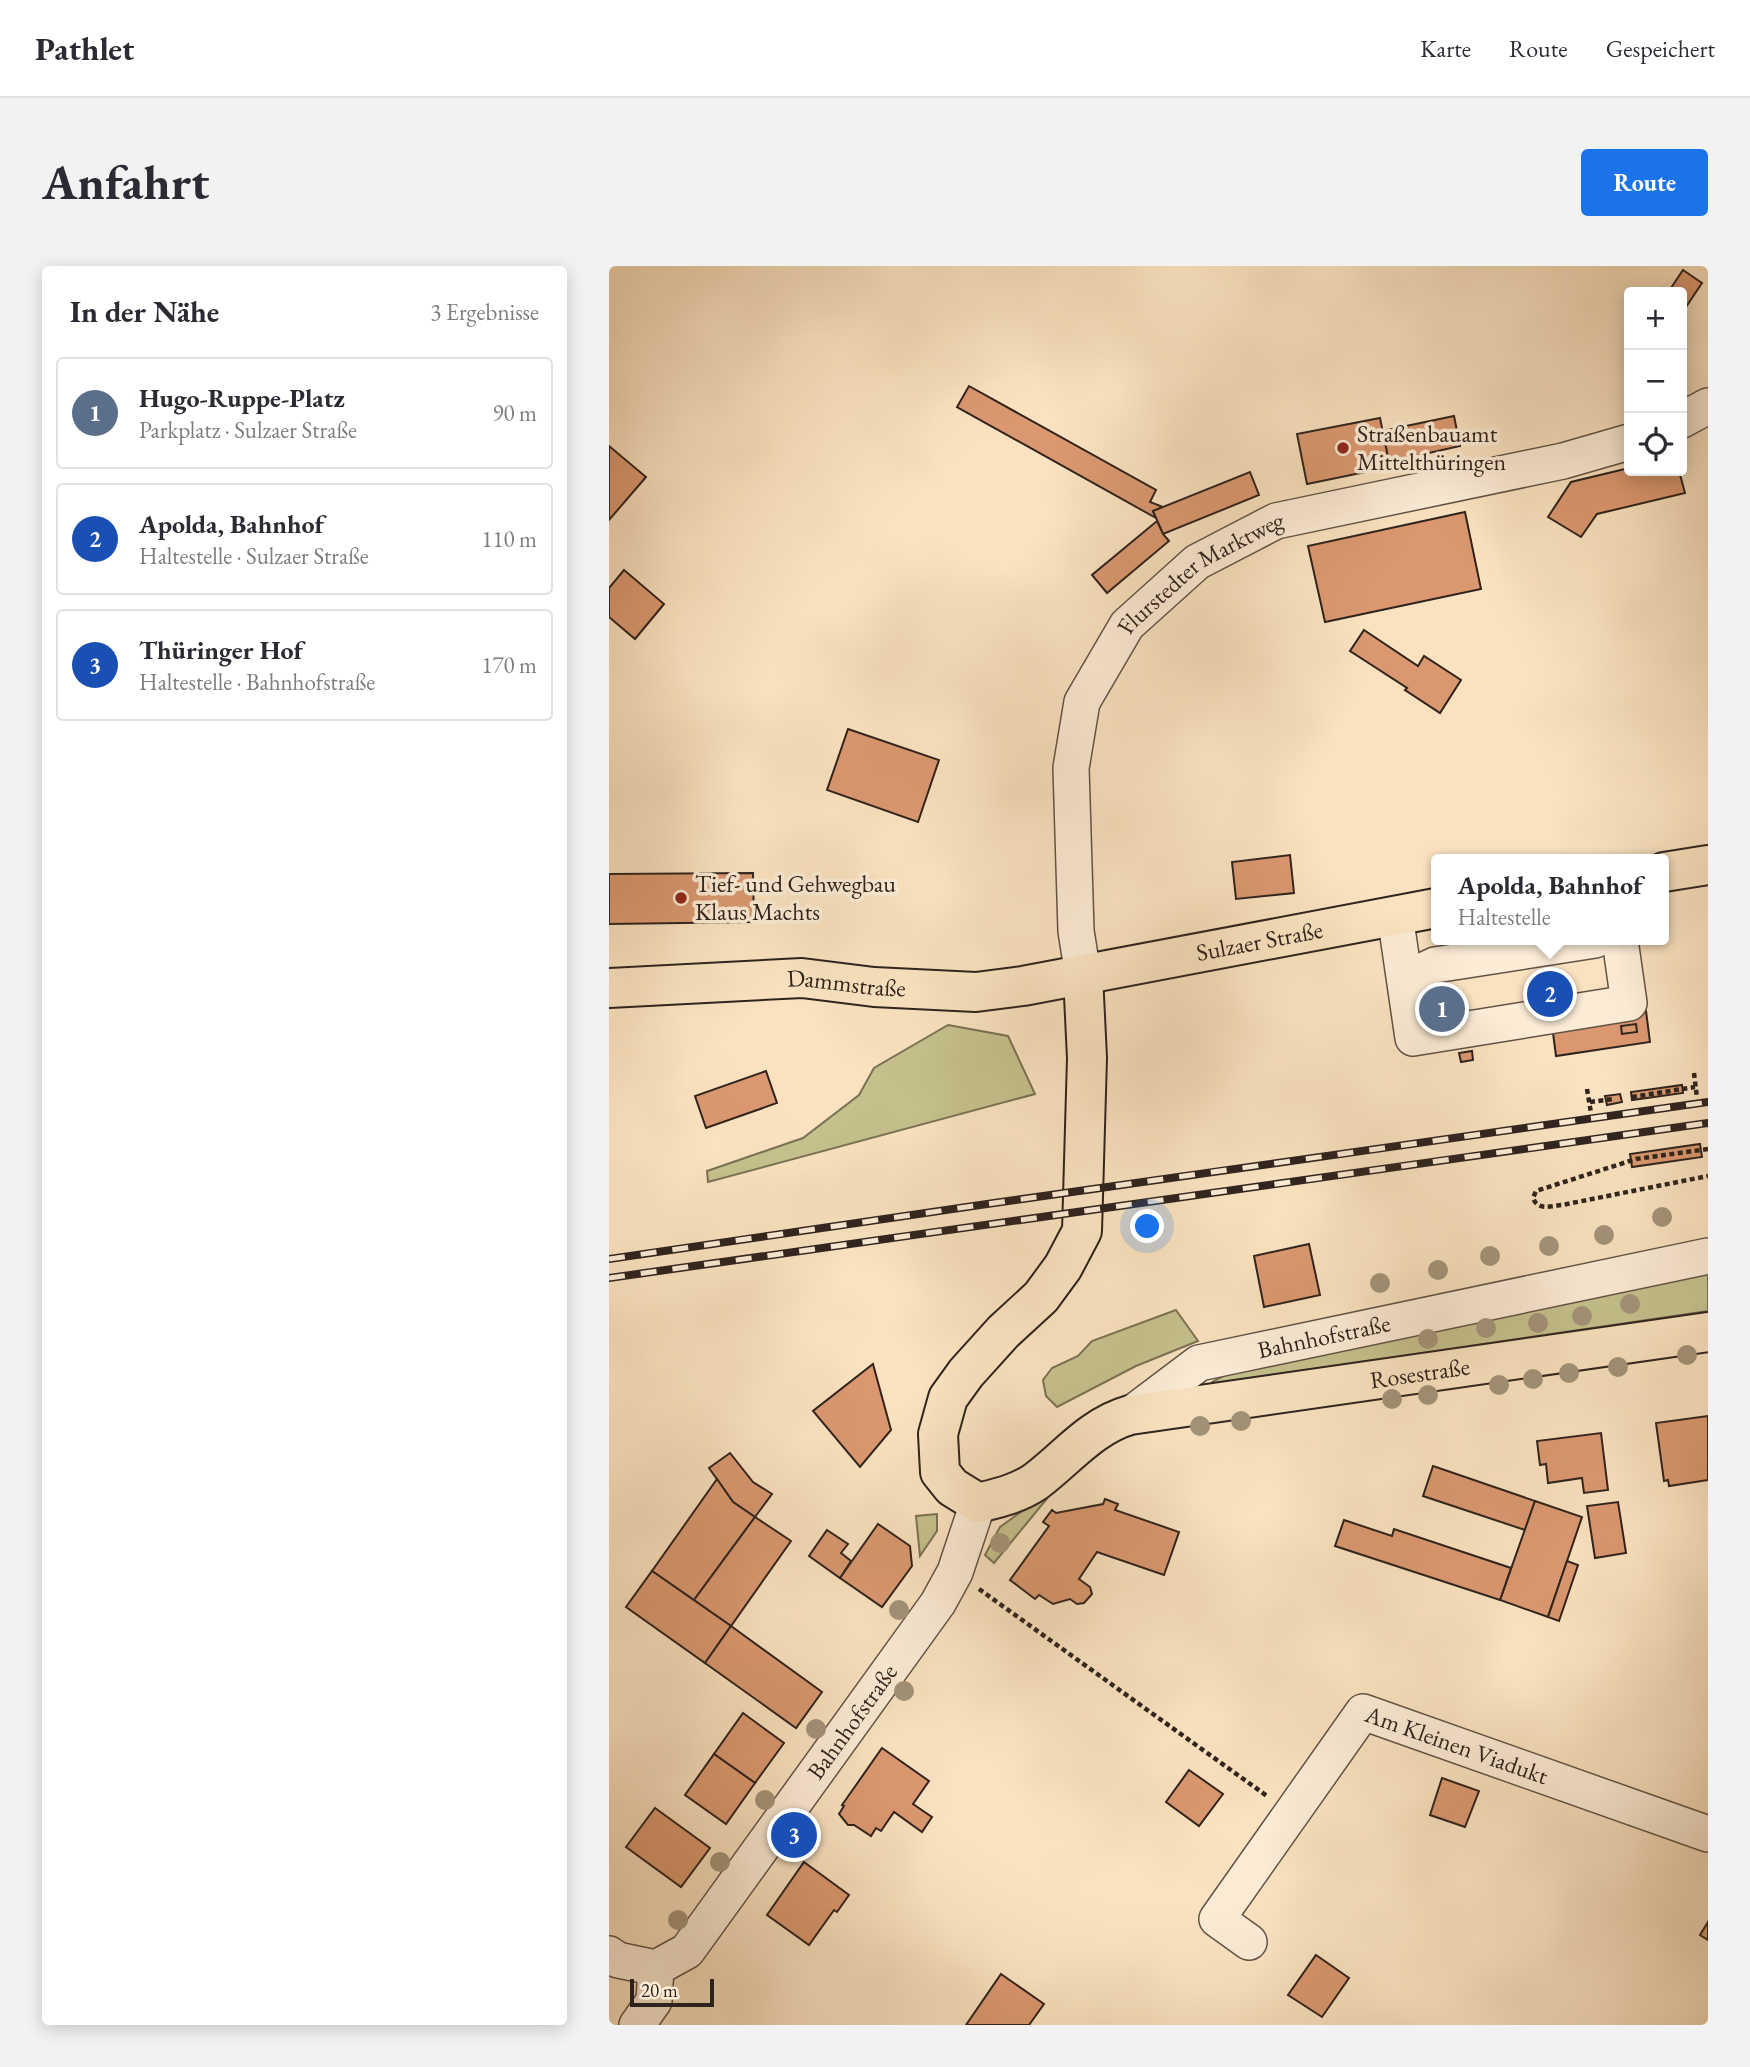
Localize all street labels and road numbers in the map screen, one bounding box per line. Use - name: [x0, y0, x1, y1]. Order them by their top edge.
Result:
- street label: Flurstedter Marktweg: [1109, 504, 1287, 639]
- street label: Sulzaer Straße: [1194, 914, 1325, 968]
- street label: Dammstraße: [786, 962, 907, 1004]
- street label: Bahnhofstraße: [1254, 1307, 1393, 1365]
- street label: Rosestraße: [1368, 1350, 1472, 1395]
- street label: Bahnhofstraße: [800, 1658, 904, 1785]
- street label: Am Kleinen Viadukt: [1360, 1698, 1553, 1791]

